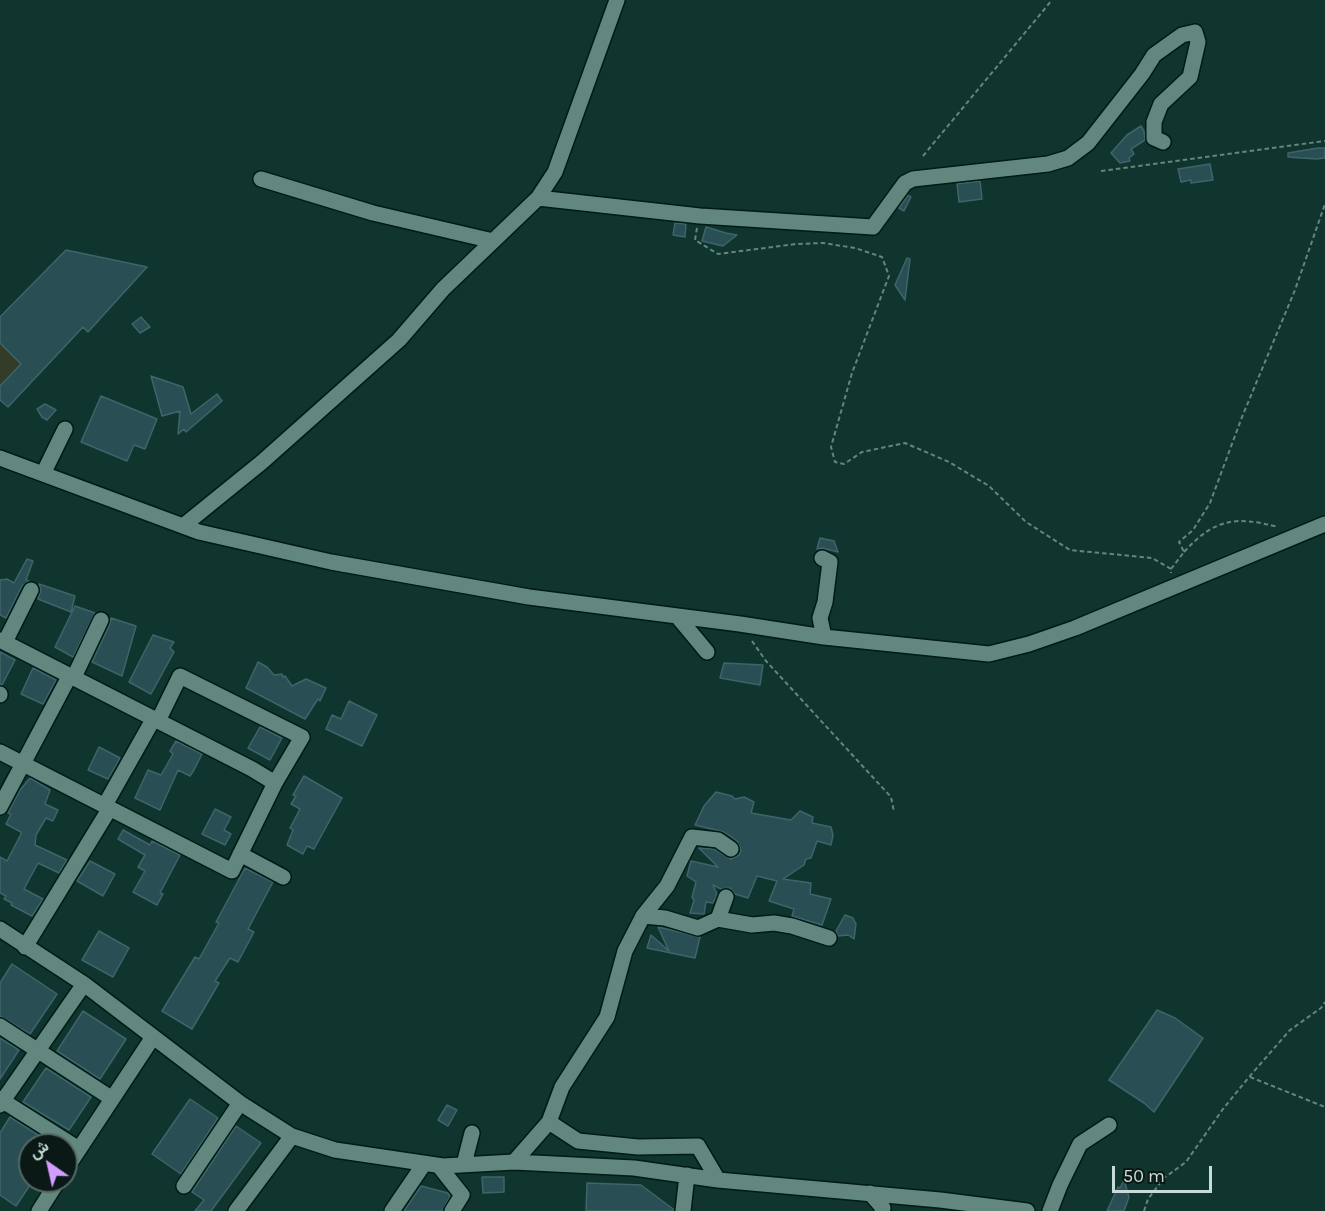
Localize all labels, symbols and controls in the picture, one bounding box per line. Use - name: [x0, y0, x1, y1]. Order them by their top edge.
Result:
- north arrow: [18, 1133, 78, 1193]
- text: ش: [25, 1136, 52, 1163]
- scale bar: [1115, 1154, 1216, 1192]
- text: 50 m: [1123, 1165, 1165, 1187]

